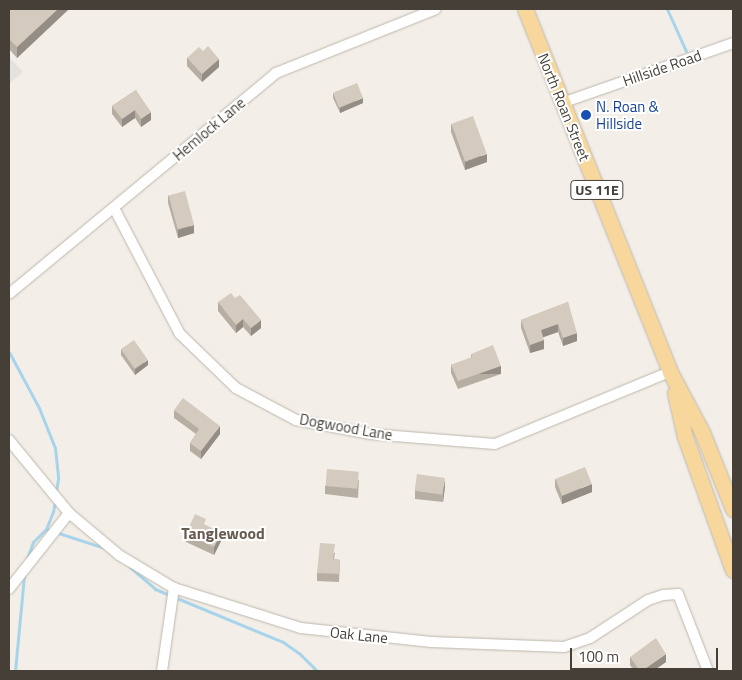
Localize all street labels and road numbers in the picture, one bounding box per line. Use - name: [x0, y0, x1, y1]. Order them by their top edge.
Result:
- street label: Hillside Road: [620, 46, 704, 90]
- street label: North Roan Street: [534, 51, 594, 163]
- street label: Hemlock Lane: [169, 94, 249, 164]
- road number: US 11E: [570, 178, 624, 202]
- street label: Dogwood Lane: [298, 410, 394, 444]
- street label: Oak Lane: [329, 623, 389, 647]

